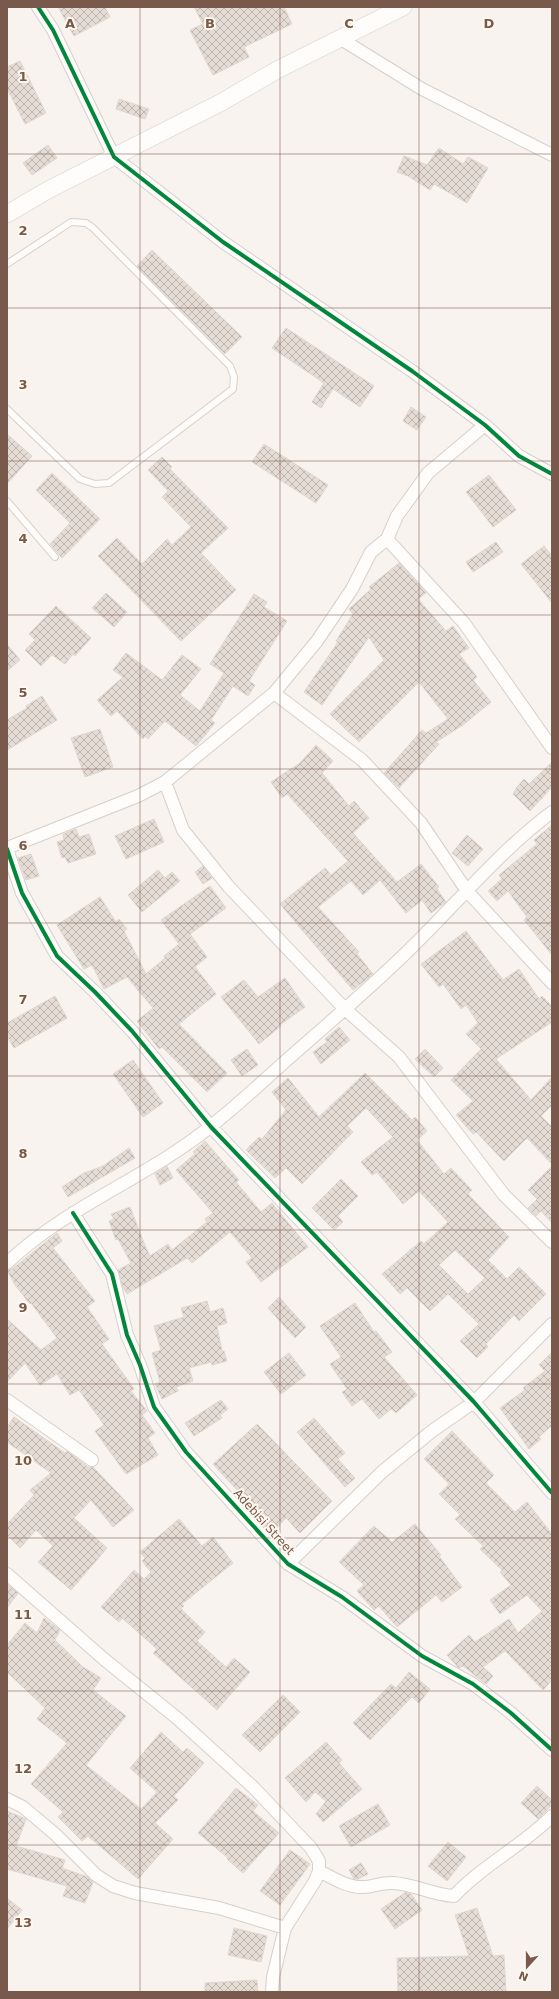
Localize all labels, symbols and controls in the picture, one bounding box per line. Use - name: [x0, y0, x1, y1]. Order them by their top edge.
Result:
- text: A: [65, 16, 75, 31]
- text: B: [205, 16, 215, 31]
- text: C: [344, 16, 354, 31]
- text: D: [484, 16, 495, 31]
- text: 1: [18, 69, 28, 84]
- text: 2: [18, 223, 28, 238]
- text: 3: [18, 377, 28, 392]
- text: 4: [18, 531, 28, 546]
- text: 5: [18, 685, 28, 700]
- text: 6: [18, 838, 28, 853]
- text: 7: [18, 992, 28, 1007]
- text: 8: [18, 1146, 28, 1161]
- text: 9: [18, 1300, 28, 1315]
- text: 10: [14, 1453, 32, 1468]
- street label: Adebisi Street: [231, 1486, 297, 1558]
- text: 11: [14, 1607, 32, 1622]
- text: 12: [14, 1761, 32, 1776]
- text: 13: [14, 1915, 32, 1930]
- north arrow: [507, 1947, 547, 1987]
- text: N: [517, 1968, 530, 1984]

